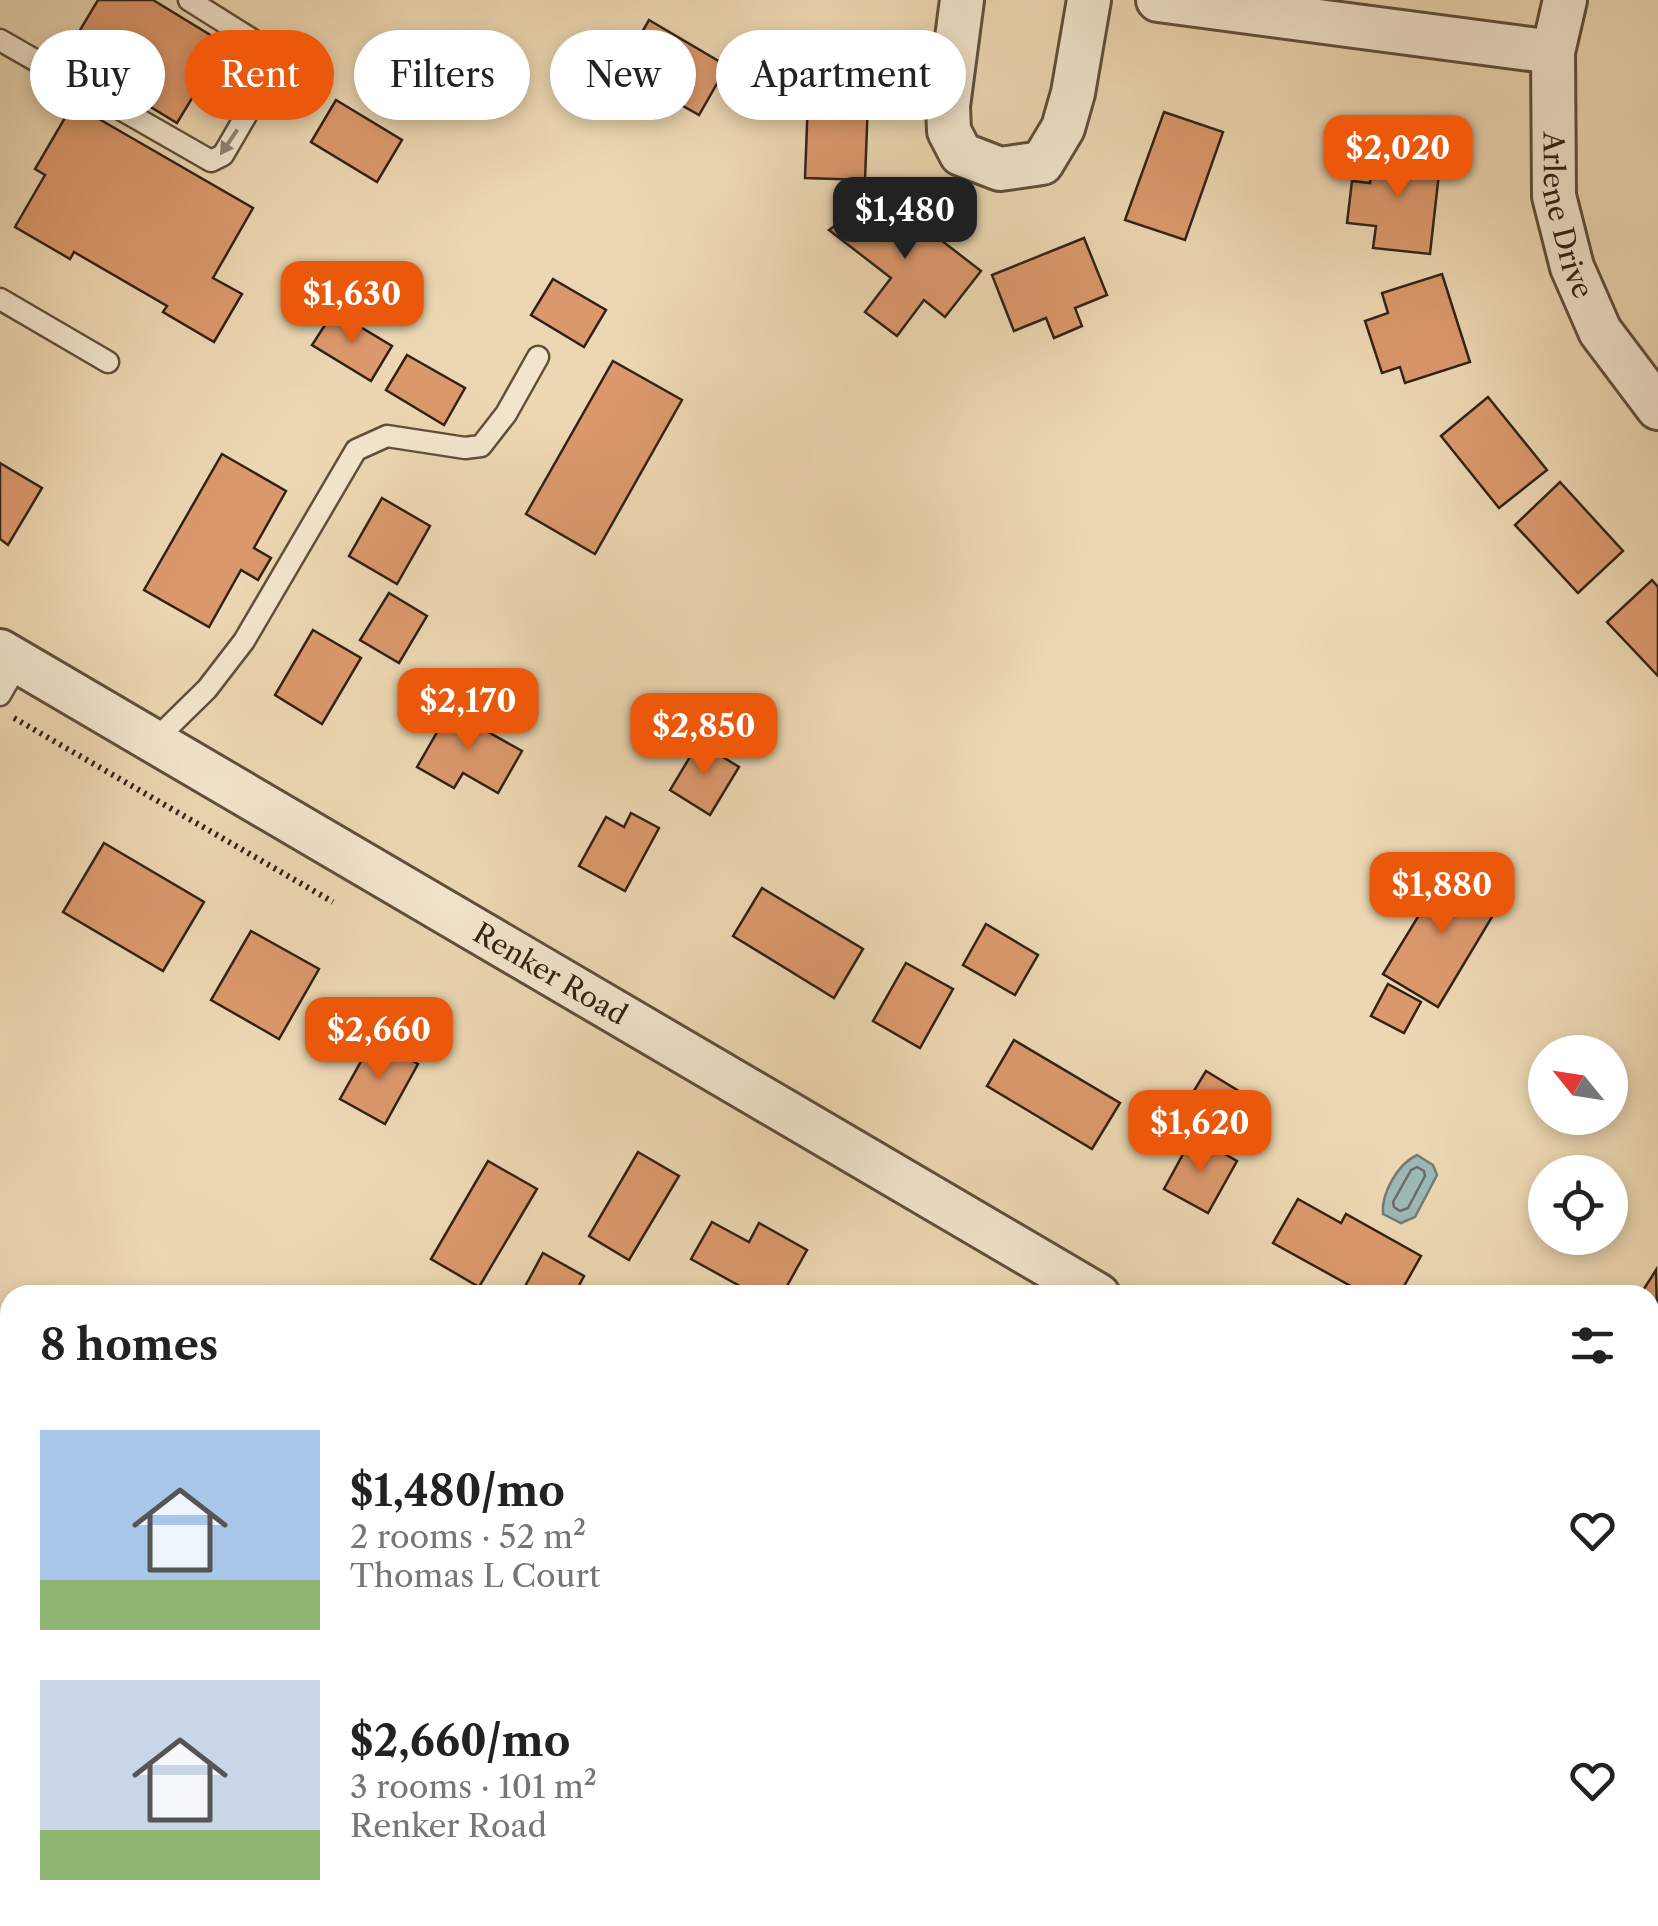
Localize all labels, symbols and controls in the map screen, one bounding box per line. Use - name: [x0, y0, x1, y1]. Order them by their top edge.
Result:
- chip: Buy: [30, 30, 165, 120]
- chip: Rent: [185, 30, 334, 120]
- chip: Filters: [354, 30, 530, 120]
- chip: New: [550, 30, 696, 120]
- chip: Apartment: [716, 30, 966, 120]
- pin: $2,020: [1317, 115, 1479, 200]
- one-way arrow: [219, 128, 239, 155]
- text: $2,020: [1346, 128, 1450, 167]
- street label: Arlene Drive: [1536, 130, 1601, 304]
- pin: $1,480: [824, 177, 986, 262]
- text: $1,480: [855, 190, 955, 229]
- pin: $1,630: [271, 261, 433, 346]
- text: $1,630: [303, 274, 401, 313]
- pin: $2,170: [387, 668, 549, 753]
- text: $2,170: [419, 681, 517, 720]
- pin: $2,850: [623, 693, 785, 778]
- text: $2,850: [652, 706, 756, 745]
- pin: $1,880: [1361, 852, 1523, 937]
- text: $1,880: [1392, 865, 1492, 904]
- street label: Renker Road: [467, 916, 633, 1032]
- pin: $2,660: [298, 997, 460, 1082]
- text: $2,660: [327, 1010, 431, 1049]
- north arrow: [1528, 1035, 1628, 1135]
- map controls: [1528, 1035, 1628, 1255]
- pin: $1,620: [1119, 1090, 1281, 1175]
- text: $1,620: [1150, 1103, 1250, 1142]
- button: locate: [1528, 1155, 1628, 1255]
- icon: filters: [1565, 1318, 1620, 1373]
- text: 8 homes: [40, 1319, 218, 1371]
- text: $1,480/mo: [350, 1465, 565, 1517]
- icon: home: [120, 1470, 240, 1590]
- icon: heart: [1565, 1503, 1620, 1558]
- text: 2 rooms · 52 m²: [350, 1517, 586, 1556]
- text: Thomas L Court: [350, 1556, 600, 1595]
- text: $2,660/mo: [350, 1715, 570, 1767]
- icon: home: [120, 1720, 240, 1840]
- icon: heart: [1565, 1753, 1620, 1808]
- text: 3 rooms · 101 m²: [350, 1767, 597, 1806]
- text: Renker Road: [350, 1806, 547, 1845]

